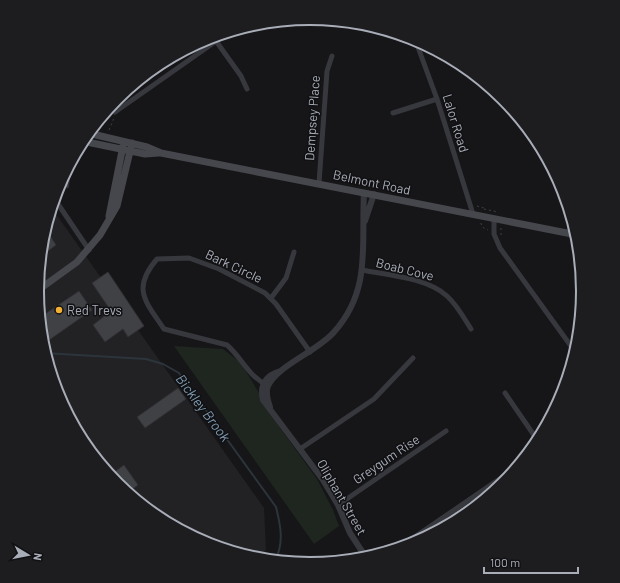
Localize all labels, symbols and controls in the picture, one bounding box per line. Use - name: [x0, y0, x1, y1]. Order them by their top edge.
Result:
- street label: Dempsey Place: [301, 75, 323, 161]
- street label: Lalor Road: [440, 92, 472, 154]
- street label: Belmont Road: [332, 166, 412, 198]
- street label: Bark Circle: [203, 246, 265, 286]
- street label: Boab Cove: [374, 254, 436, 284]
- place label: Red Trevs: [67, 302, 122, 318]
- marker: Red Trevs: [54, 305, 64, 315]
- water label: Bickley Brook: [173, 371, 234, 445]
- street label: Greygum Rise: [350, 431, 422, 487]
- street label: Oliphant Street: [314, 456, 370, 538]
- north arrow: [8, 535, 48, 575]
- scale bar: [484, 549, 578, 575]
- text: N: [31, 552, 45, 562]
- text: 100 m: [490, 555, 520, 569]

